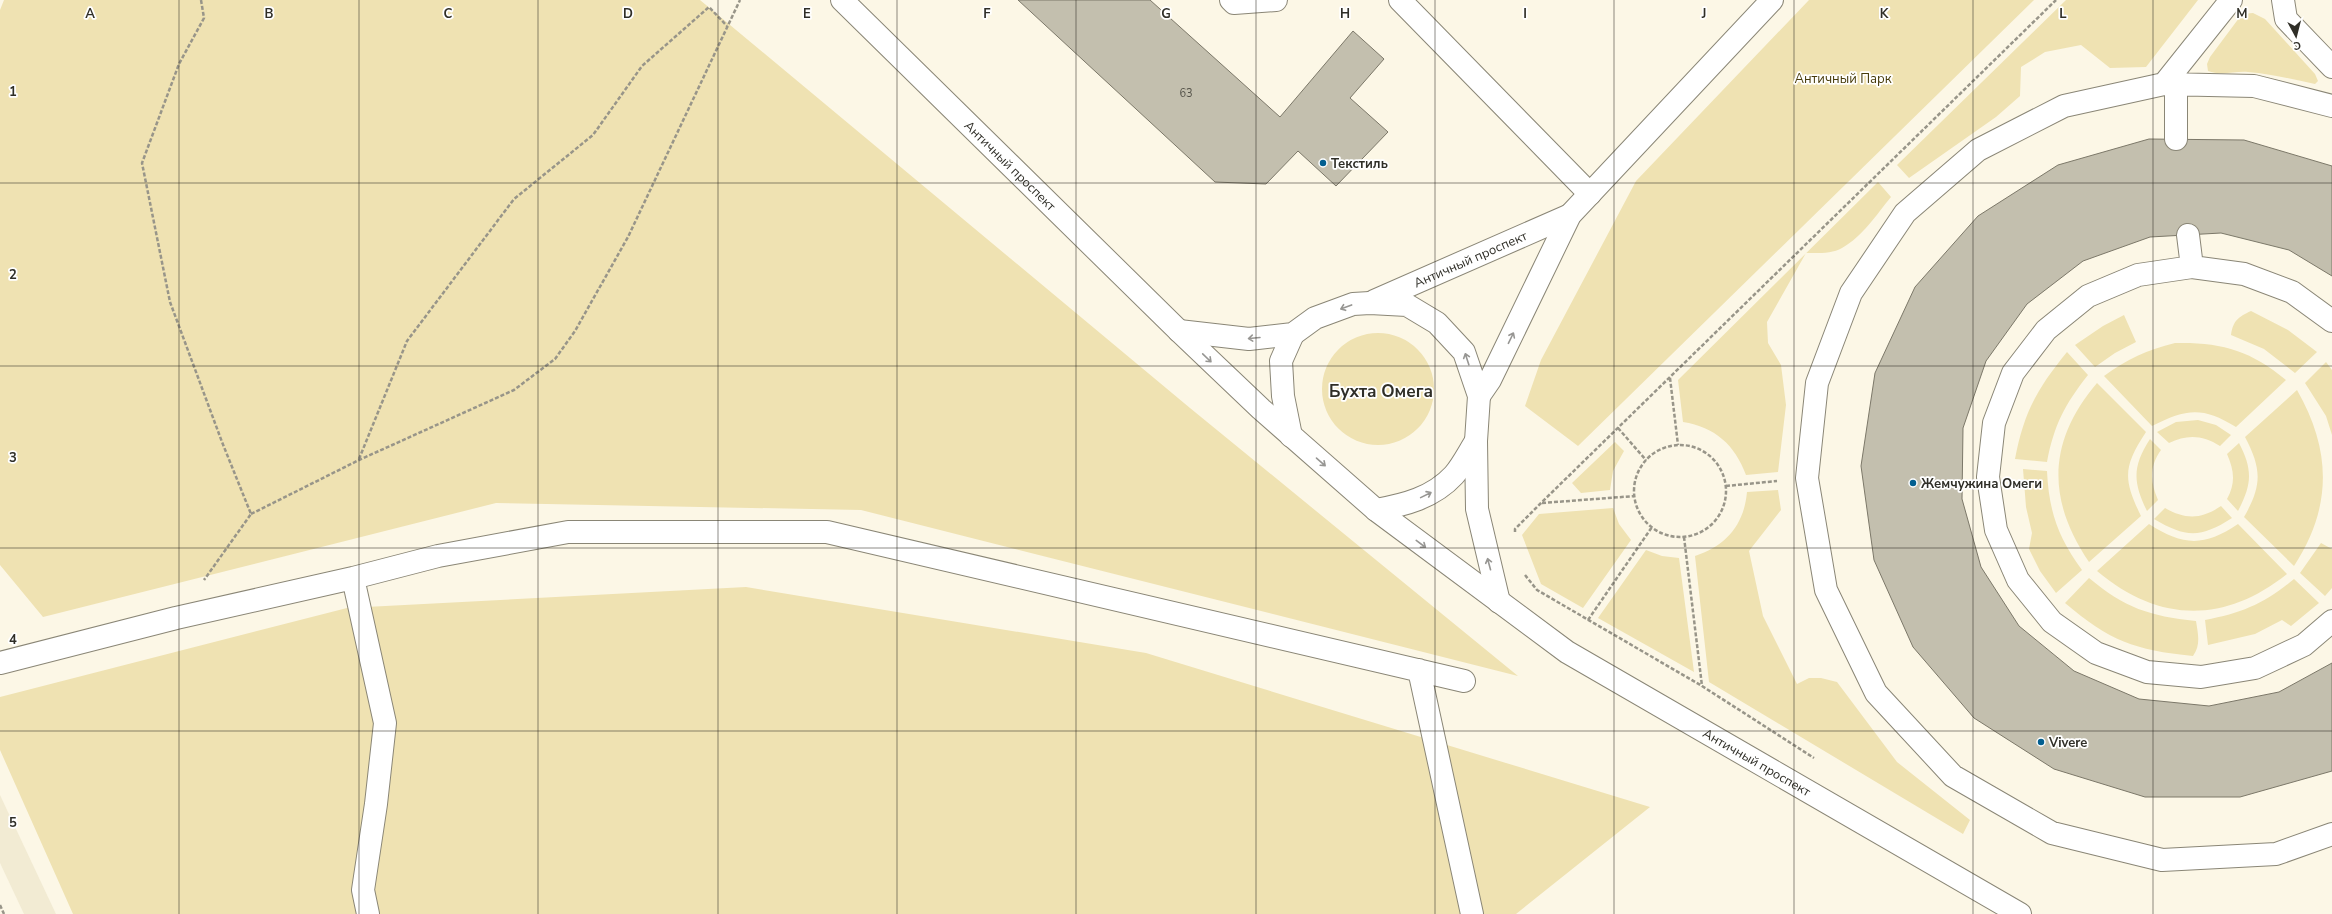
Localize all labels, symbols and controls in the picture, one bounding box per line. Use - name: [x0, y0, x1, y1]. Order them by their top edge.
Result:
- text: A: [85, 5, 95, 23]
- text: B: [265, 5, 274, 23]
- text: C: [444, 5, 453, 23]
- text: D: [623, 5, 633, 23]
- text: E: [803, 5, 811, 23]
- text: F: [983, 5, 991, 23]
- text: G: [1161, 5, 1171, 23]
- text: H: [1340, 5, 1350, 23]
- text: I: [1523, 5, 1527, 23]
- text: J: [1701, 5, 1706, 23]
- text: K: [1880, 5, 1889, 23]
- text: L: [2059, 5, 2067, 23]
- text: M: [2236, 5, 2248, 23]
- north arrow: [2276, 16, 2316, 56]
- text: С: [2292, 38, 2302, 53]
- park label: Античный Парк: [1794, 70, 1892, 88]
- text: 1: [9, 83, 17, 101]
- house number: 63: [1179, 86, 1193, 101]
- street label: Античный проспект: [960, 117, 1060, 215]
- place label: Текстиль: [1331, 155, 1388, 173]
- marker: Текстиль: [1318, 158, 1328, 168]
- street label: Античный проспект: [1411, 227, 1530, 292]
- text: 2: [9, 266, 17, 284]
- one-way arrow: [1340, 303, 1352, 311]
- one-way arrow: [1508, 332, 1515, 344]
- one-way arrow: [1248, 335, 1261, 342]
- one-way arrow: [1202, 353, 1212, 363]
- one-way arrow: [1462, 354, 1470, 366]
- district label: Бухта Омега: [1329, 380, 1433, 403]
- text: 3: [9, 449, 17, 467]
- one-way arrow: [1315, 457, 1326, 466]
- place label: Жемчужина Омеги: [1921, 475, 2042, 493]
- marker: Жемчужина Омеги: [1908, 478, 1918, 488]
- one-way arrow: [1420, 491, 1432, 498]
- one-way arrow: [1416, 540, 1427, 548]
- one-way arrow: [1485, 558, 1493, 571]
- text: 4: [9, 631, 17, 649]
- street label: Античный проспект: [1699, 724, 1814, 801]
- place label: Vivere: [2048, 734, 2087, 752]
- marker: Vivere: [2036, 737, 2046, 747]
- text: 5: [9, 814, 17, 832]

